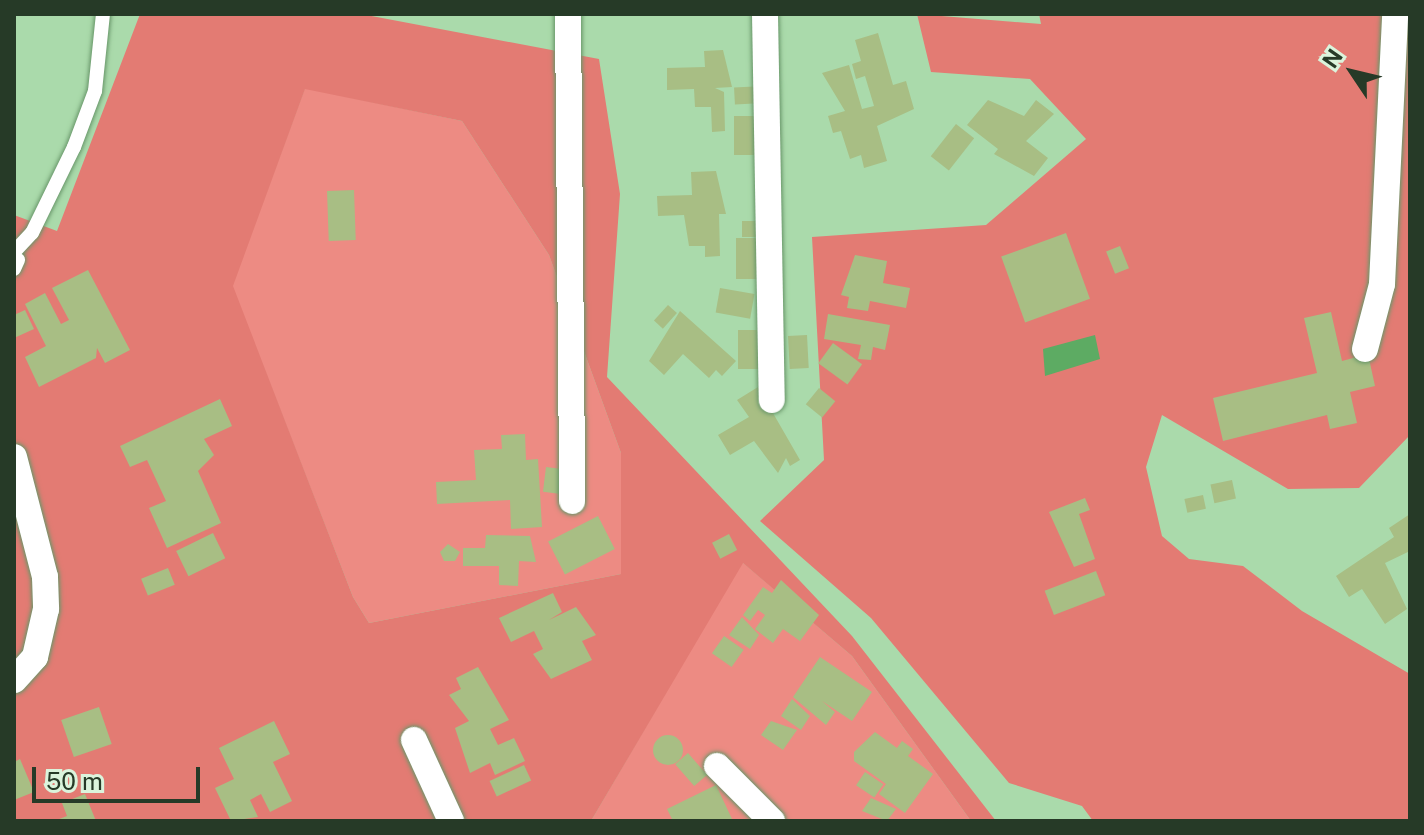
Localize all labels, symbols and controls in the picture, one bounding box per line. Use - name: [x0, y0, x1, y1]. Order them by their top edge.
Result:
- north arrow: [1312, 32, 1392, 112]
- text: N: [1317, 44, 1348, 73]
- scale bar: [36, 751, 204, 801]
- text: 50 m: [46, 767, 103, 795]

